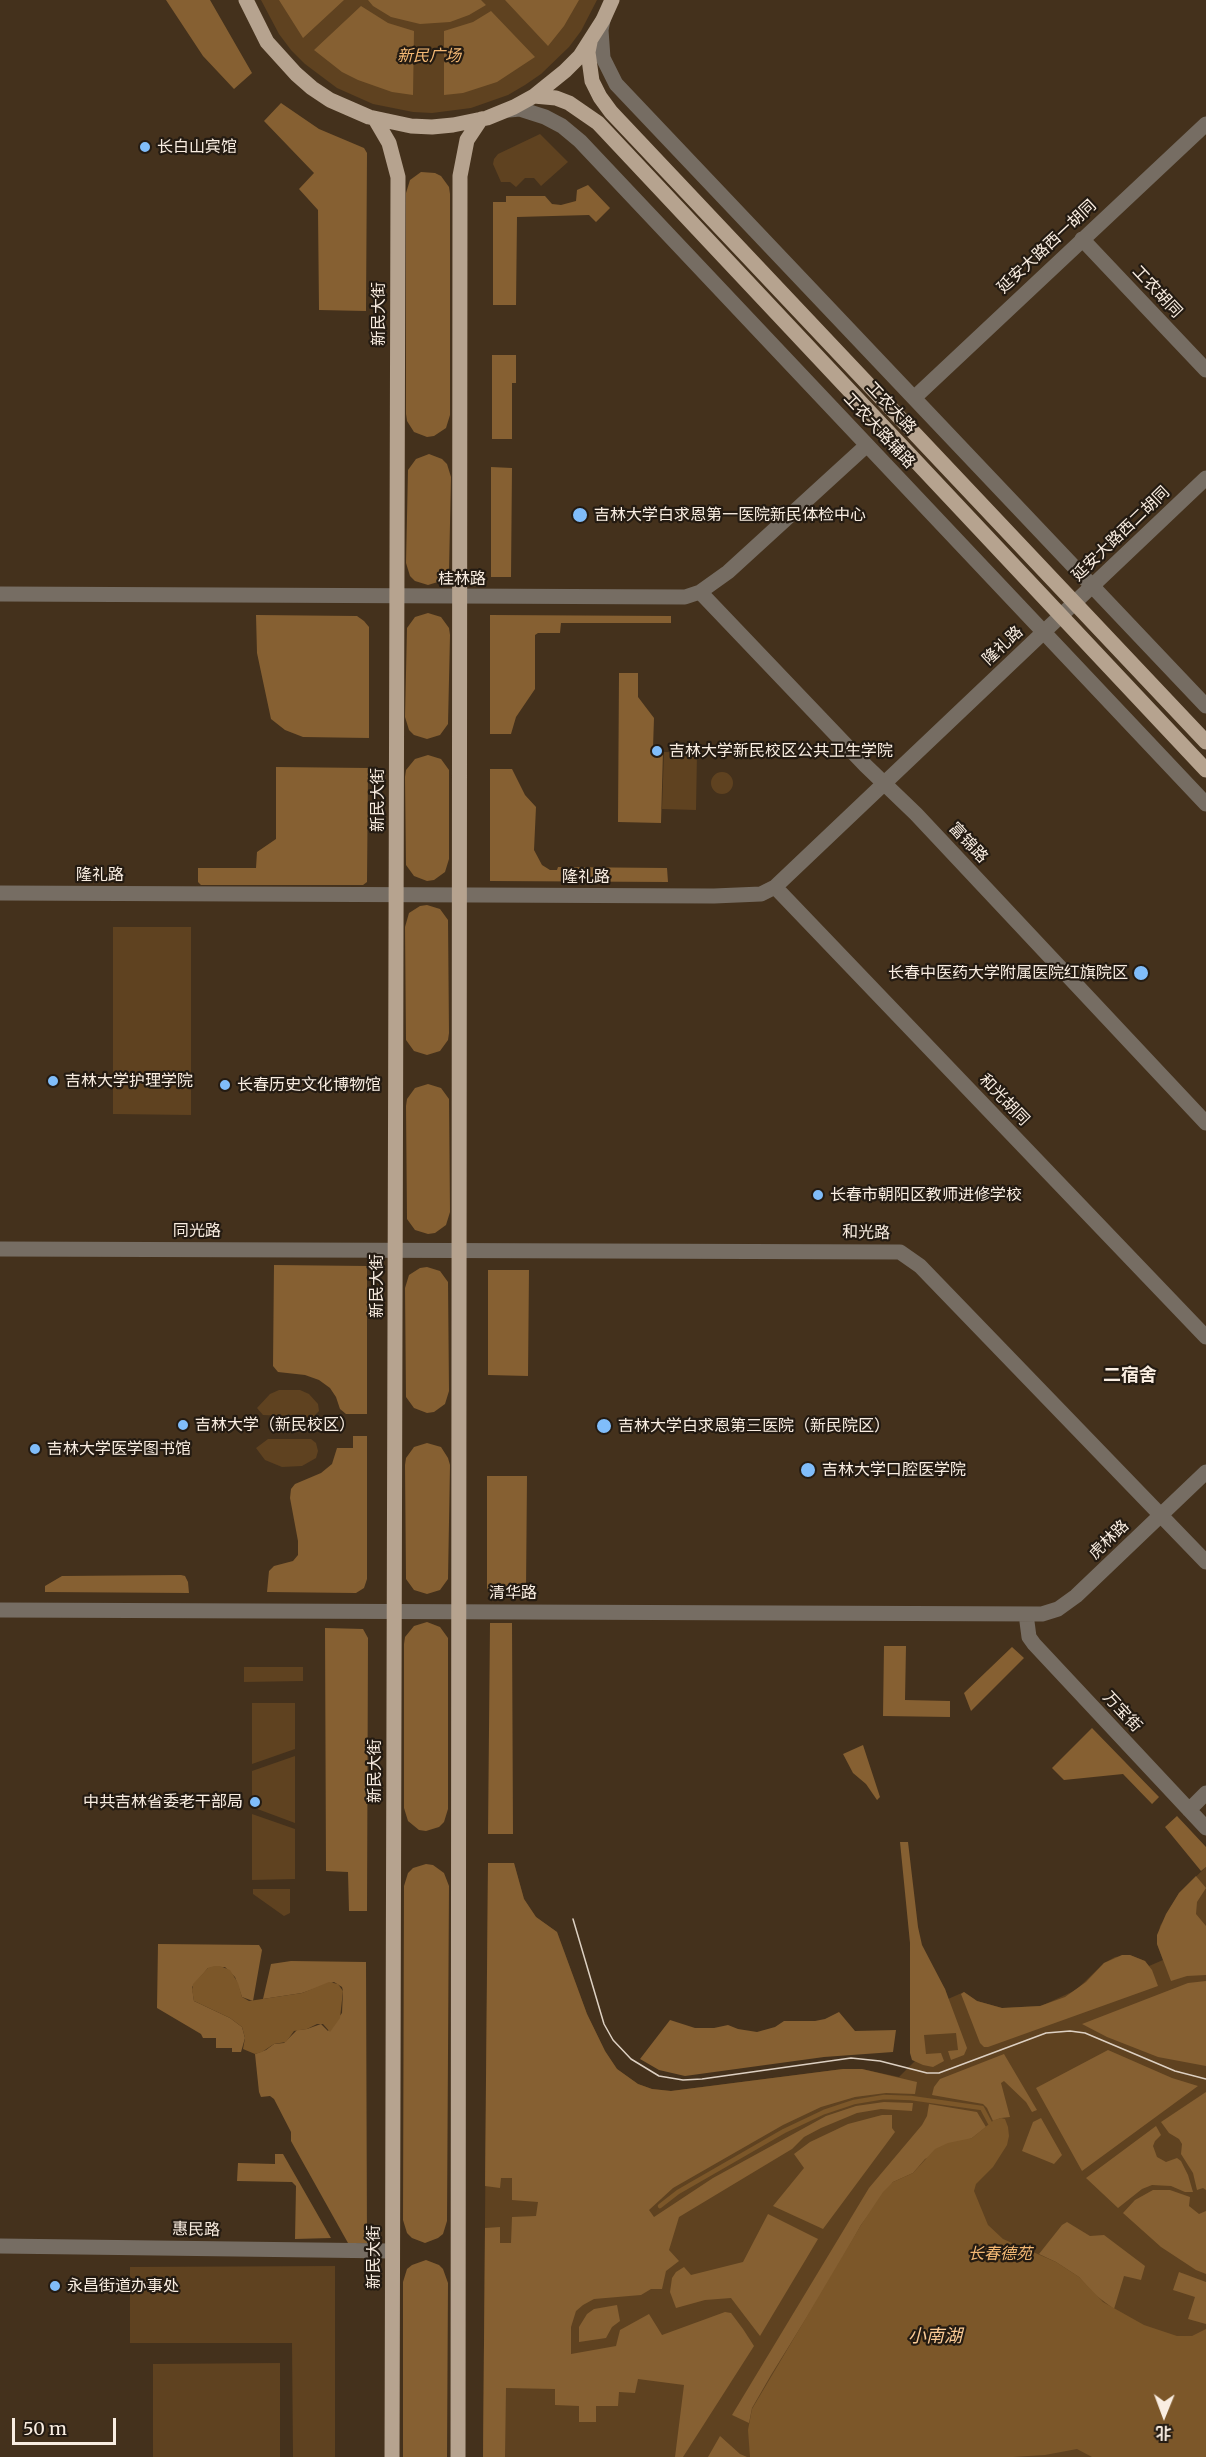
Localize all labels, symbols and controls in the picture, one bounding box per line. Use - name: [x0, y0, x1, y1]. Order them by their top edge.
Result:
- park label: 新民广场: [397, 46, 461, 66]
- place label: 长白山宾馆: [157, 137, 237, 157]
- marker: 长白山宾馆: [138, 140, 152, 154]
- street label: 延安大路西一胡同: [994, 196, 1100, 298]
- street label: 工农胡同: [1128, 262, 1186, 322]
- street label: 新民大街: [369, 282, 389, 346]
- street label: 工农大路: [862, 378, 920, 438]
- street label: 工农大路辅路: [839, 389, 919, 473]
- street label: 延安大路西二胡同: [1068, 483, 1174, 585]
- place label: 吉林大学白求恩第一医院新民体检中心: [594, 505, 866, 525]
- marker: 吉林大学白求恩第一医院新民体检中心: [571, 506, 589, 524]
- street label: 桂林路: [438, 569, 486, 589]
- street label: 隆礼路: [979, 623, 1027, 669]
- place label: 吉林大学新民校区公共卫生学院: [669, 741, 893, 761]
- marker: 吉林大学新民校区公共卫生学院: [650, 744, 664, 758]
- street label: 新民大街: [368, 768, 388, 832]
- street label: 富锦路: [945, 819, 991, 867]
- street label: 隆礼路: [76, 865, 124, 885]
- street label: 隆礼路: [562, 867, 610, 887]
- place label: 长春中医药大学附属医院红旗院区: [888, 963, 1128, 983]
- marker: 长春中医药大学附属医院红旗院区: [1132, 964, 1150, 982]
- street label: 和光胡同: [975, 1070, 1033, 1130]
- place label: 吉林大学护理学院: [65, 1071, 193, 1091]
- marker: 吉林大学护理学院: [46, 1074, 60, 1088]
- place label: 长春历史文化博物馆: [237, 1075, 381, 1095]
- marker: 长春历史文化博物馆: [218, 1078, 232, 1092]
- place label: 长春市朝阳区教师进修学校: [830, 1185, 1022, 1205]
- marker: 长春市朝阳区教师进修学校: [811, 1188, 825, 1202]
- street label: 同光路: [173, 1221, 221, 1241]
- street label: 和光路: [842, 1223, 890, 1243]
- street label: 新民大街: [367, 1254, 387, 1318]
- district label: 二宿舍: [1103, 1365, 1157, 1387]
- place label: 吉林大学（新民校区）: [195, 1415, 355, 1435]
- place label: 吉林大学白求恩第三医院（新民院区）: [618, 1416, 890, 1436]
- marker: 吉林大学白求恩第三医院（新民院区）: [595, 1417, 613, 1435]
- marker: 吉林大学（新民校区）: [176, 1418, 190, 1432]
- place label: 吉林大学医学图书馆: [47, 1439, 191, 1459]
- marker: 吉林大学医学图书馆: [28, 1442, 42, 1456]
- place label: 吉林大学口腔医学院: [822, 1460, 966, 1480]
- marker: 吉林大学口腔医学院: [799, 1461, 817, 1479]
- street label: 虎林路: [1085, 1516, 1133, 1564]
- street label: 清华路: [489, 1583, 537, 1603]
- street label: 万宝街: [1099, 1688, 1145, 1736]
- street label: 新民大街: [365, 1739, 385, 1803]
- place label: 中共吉林省委老干部局: [83, 1792, 243, 1812]
- marker: 中共吉林省委老干部局: [248, 1795, 262, 1809]
- street label: 惠民路: [172, 2220, 220, 2240]
- street label: 新民大街: [364, 2225, 384, 2289]
- park label: 长春德苑: [968, 2244, 1032, 2264]
- place label: 永昌街道办事处: [67, 2276, 179, 2296]
- marker: 永昌街道办事处: [48, 2279, 62, 2293]
- water label: 小南湖: [908, 2326, 962, 2348]
- north arrow: [1134, 2385, 1194, 2445]
- scale bar: [15, 2406, 118, 2444]
- text: 50 m: [23, 2417, 67, 2440]
- text: 北: [1156, 2423, 1172, 2443]

